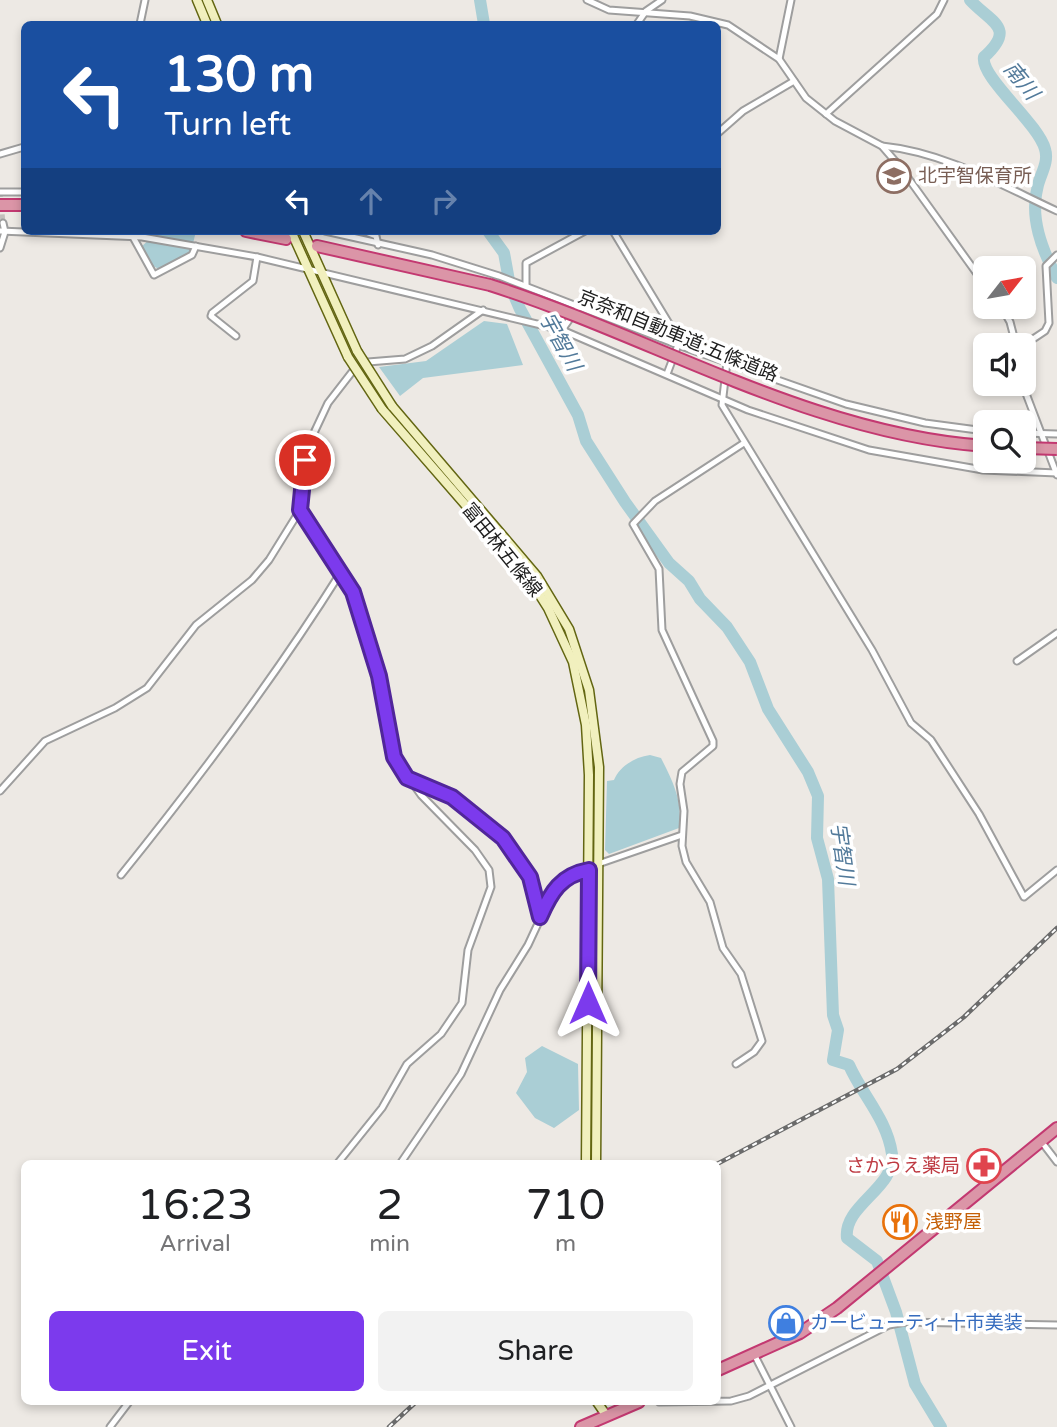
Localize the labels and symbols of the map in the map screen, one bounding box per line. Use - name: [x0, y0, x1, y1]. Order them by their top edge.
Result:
- water label: 南川: [998, 57, 1045, 107]
- school or university icon: 北宇智保育所: [875, 157, 913, 195]
- place label: 北宇智保育所: [918, 165, 1032, 187]
- north arrow: [973, 256, 1036, 318]
- street label: 京奈和自動車道;五條道路: [575, 286, 781, 386]
- water label: 宇智川: [534, 308, 587, 377]
- pin: [275, 430, 335, 490]
- street label: 富田林五條線: [458, 499, 546, 601]
- water label: 宇智川: [825, 821, 859, 889]
- position arrow: [551, 966, 625, 1040]
- pharmacy icon: さかうえ薬局: [965, 1147, 1003, 1185]
- place label: さかうえ薬局: [846, 1155, 960, 1177]
- restaurant icon: 浅野屋: [881, 1203, 919, 1241]
- place label: 浅野屋: [925, 1211, 982, 1233]
- shop icon: カービューティ 十市美装: [767, 1304, 805, 1342]
- place label: カービューティ 十市美装: [810, 1312, 1023, 1334]

